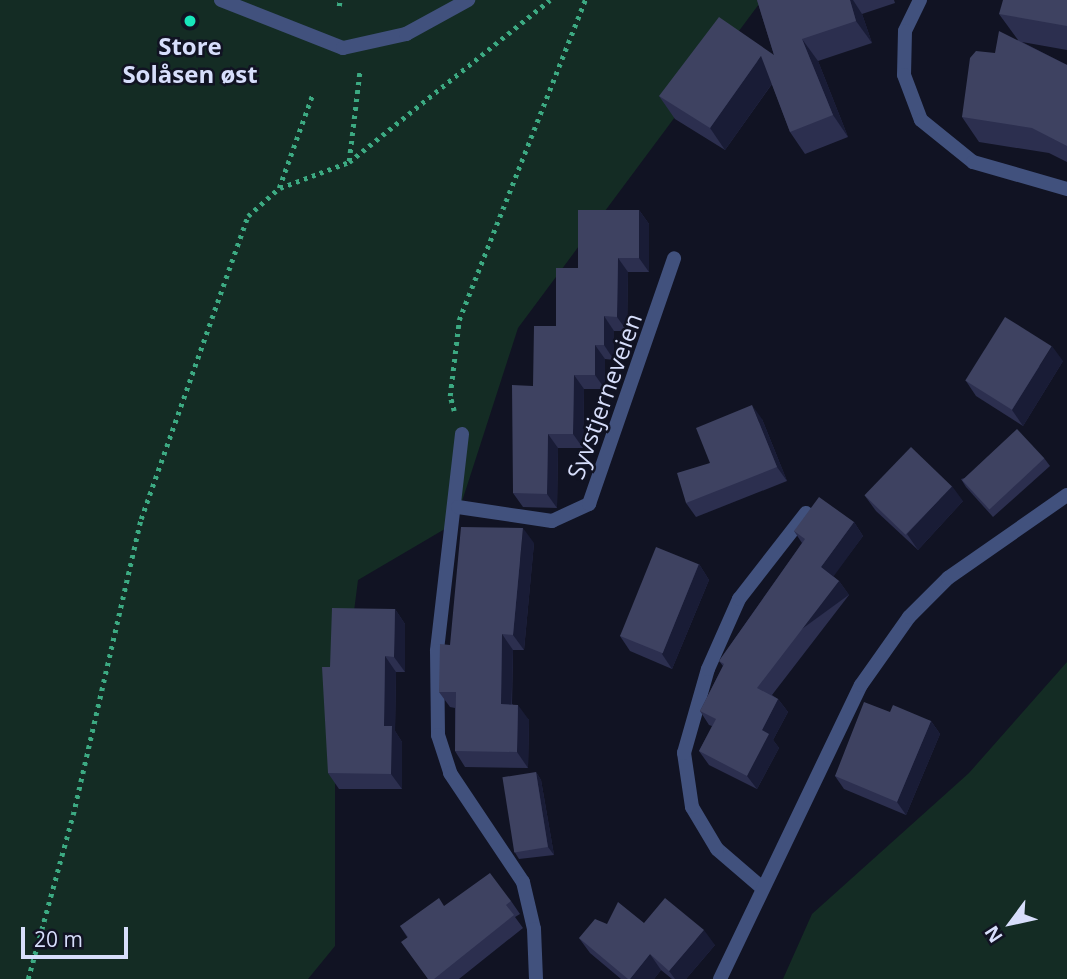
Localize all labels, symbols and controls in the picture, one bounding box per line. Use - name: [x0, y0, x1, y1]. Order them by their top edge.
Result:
- marker: Store Solåsen øst: [182, 13, 198, 29]
- place label: Store Solåsen øst: [122, 32, 258, 88]
- street label: Syvstjerneveien: [561, 309, 647, 483]
- north arrow: [976, 888, 1046, 958]
- scale bar: [24, 912, 131, 956]
- text: N: [978, 921, 1009, 948]
- text: 20 m: [34, 925, 83, 953]

